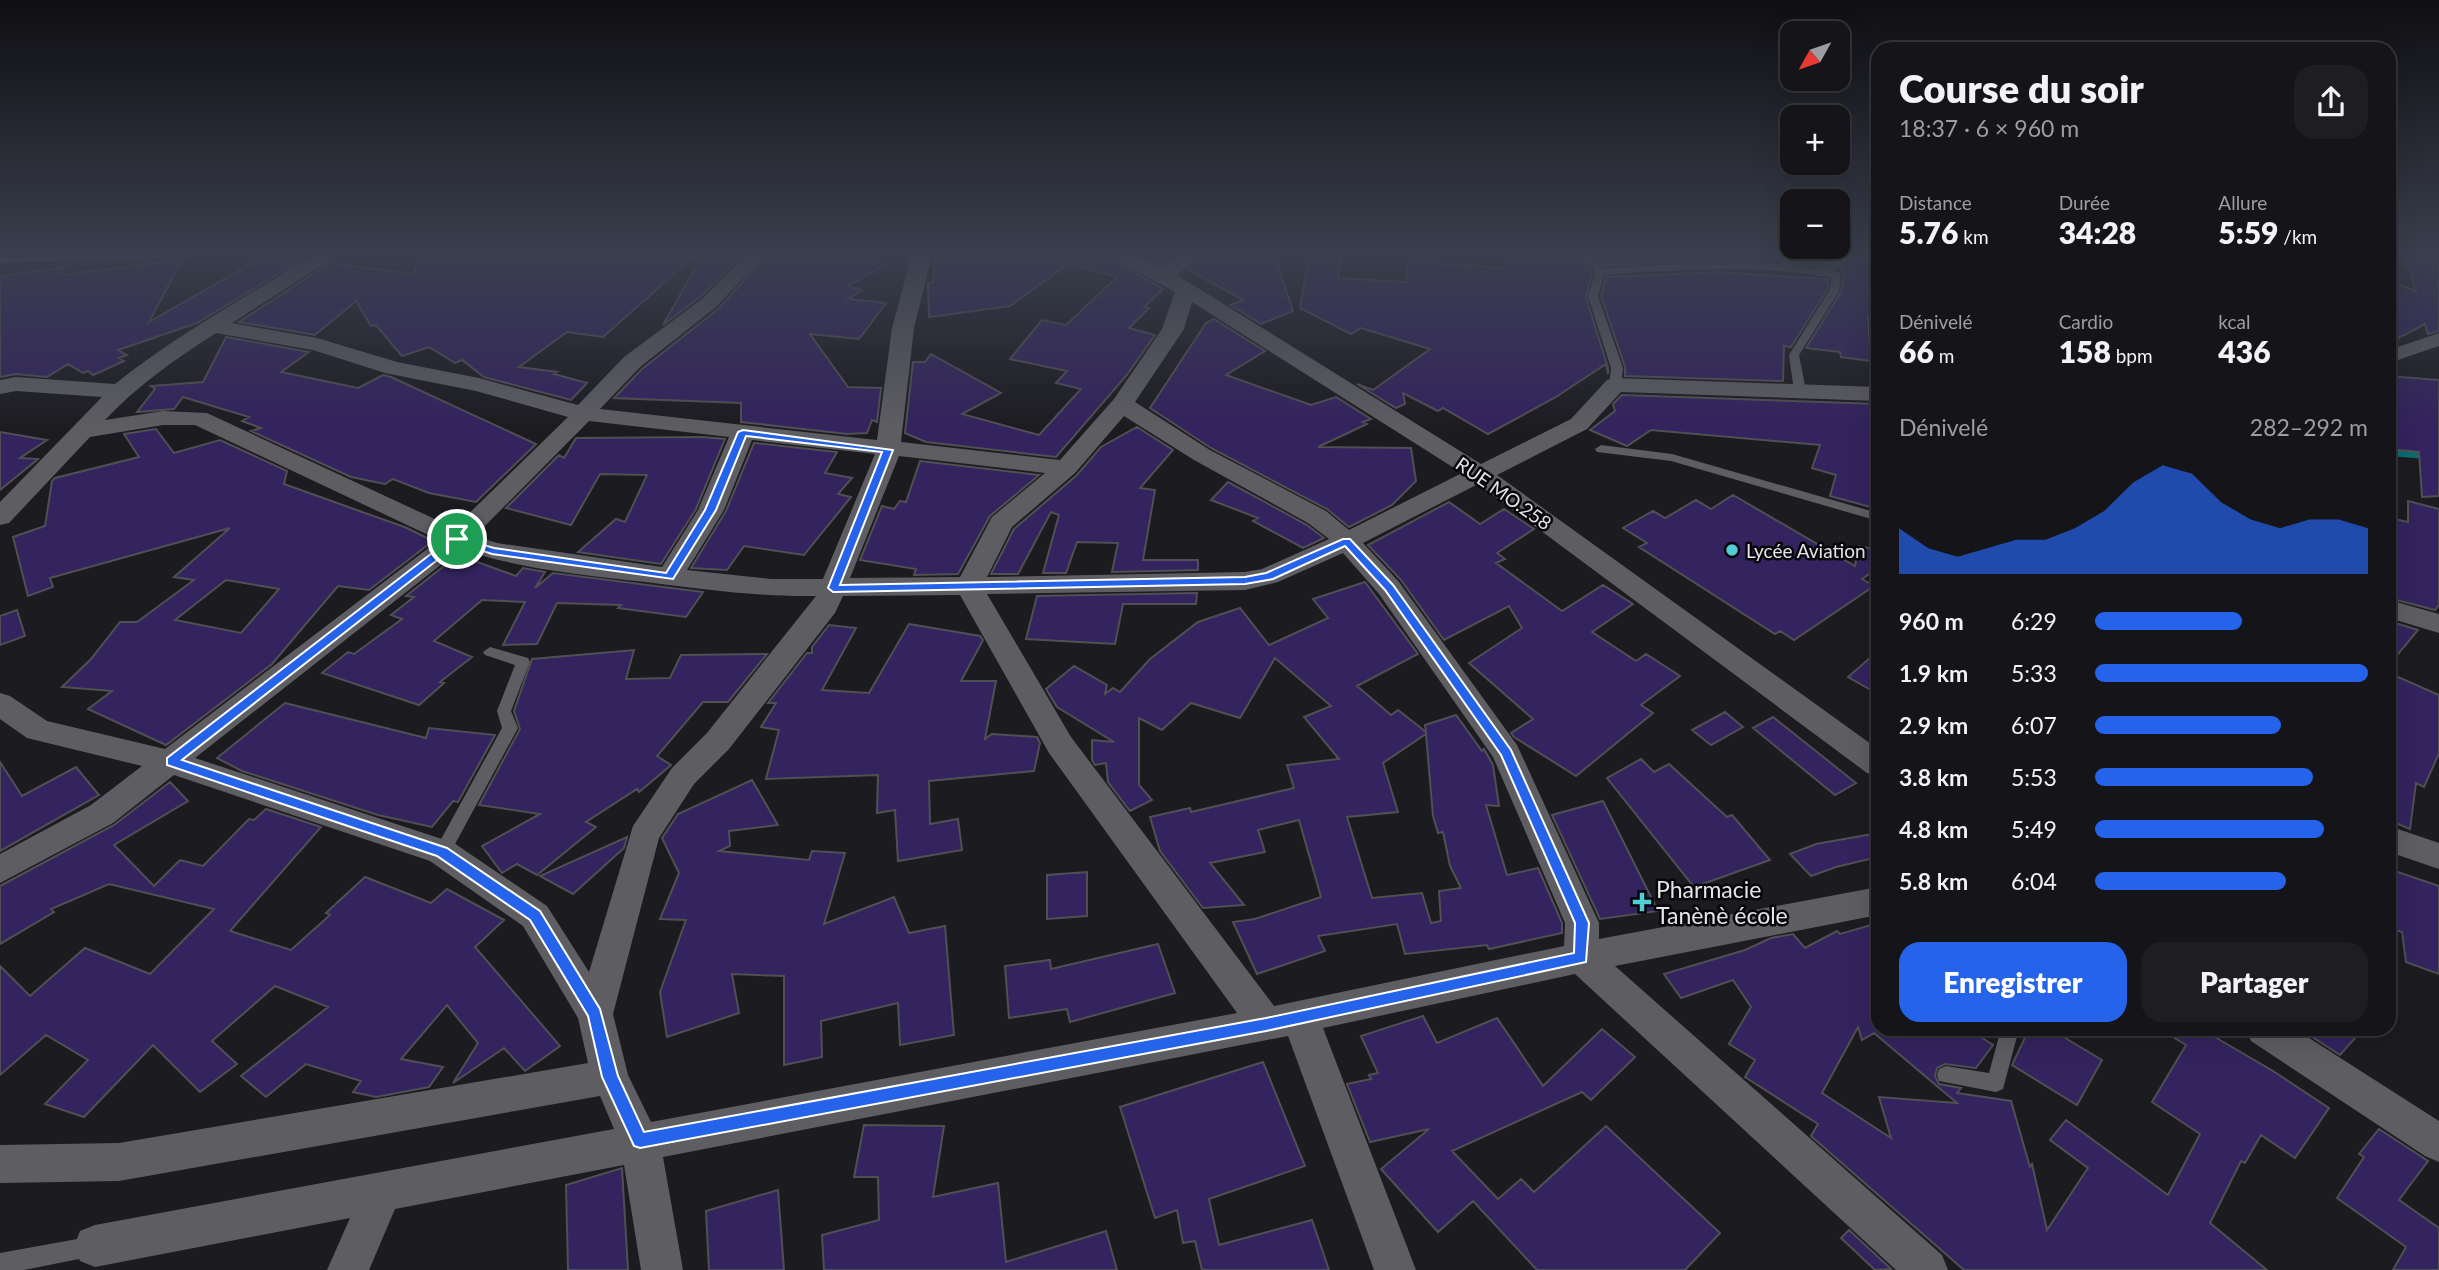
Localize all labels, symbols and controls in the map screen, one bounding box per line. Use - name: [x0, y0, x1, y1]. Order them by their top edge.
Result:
- north arrow: [1780, 21, 1850, 91]
- map controls: [1780, 21, 1850, 259]
- text: Course du soir: [1899, 65, 2144, 111]
- button: share: [2294, 65, 2368, 139]
- button: +: [1780, 105, 1850, 175]
- text: 18:37 · 6 × 960 m: [1899, 114, 2079, 142]
- button: −: [1780, 189, 1850, 259]
- text: Distance: [1899, 191, 1972, 214]
- text: Durée: [2059, 191, 2110, 214]
- text: Allure: [2218, 191, 2267, 214]
- text: 5.76: [1899, 214, 1958, 250]
- text: 34:28: [2059, 214, 2136, 250]
- text: 5:59: [2218, 214, 2278, 250]
- text: km: [1958, 225, 1989, 248]
- text: /km: [2278, 225, 2317, 248]
- text: Dénivelé: [1899, 310, 1973, 333]
- text: Cardio: [2059, 310, 2113, 333]
- text: kcal: [2218, 310, 2250, 333]
- text: 66: [1899, 333, 1934, 369]
- text: 158: [2059, 333, 2111, 369]
- text: 436: [2218, 333, 2271, 369]
- text: m: [1934, 344, 1954, 367]
- text: bpm: [2111, 344, 2153, 367]
- text: Dénivelé: [1899, 413, 1988, 441]
- text: 282–292 m: [2250, 413, 2368, 441]
- street label: RUE MO.258: [1452, 452, 1556, 534]
- pin: [427, 509, 487, 569]
- icon: arrive: [438, 520, 476, 558]
- place label: Lycée Aviation: [1746, 539, 1866, 562]
- marker: Lycée Aviation: [1724, 542, 1740, 558]
- text: 960 m: [1899, 607, 1964, 635]
- text: 6:29: [2011, 607, 2057, 635]
- text: 1.9 km: [1899, 659, 1968, 687]
- text: 5:33: [2011, 659, 2057, 687]
- text: 2.9 km: [1899, 711, 1968, 739]
- text: 6:07: [2011, 711, 2057, 739]
- text: 3.8 km: [1899, 763, 1968, 791]
- text: 5:53: [2011, 763, 2057, 791]
- text: 4.8 km: [1899, 815, 1968, 843]
- text: 5:49: [2011, 815, 2057, 843]
- text: 5.8 km: [1899, 867, 1968, 895]
- text: 6:04: [2011, 867, 2057, 895]
- place label: Pharmacie Tanènè école: [1656, 875, 1788, 929]
- marker: Pharmacie Tanènè école: [1634, 894, 1650, 910]
- button: Enregistrer: [1899, 942, 2127, 1022]
- button: Partager: [2141, 942, 2368, 1022]

